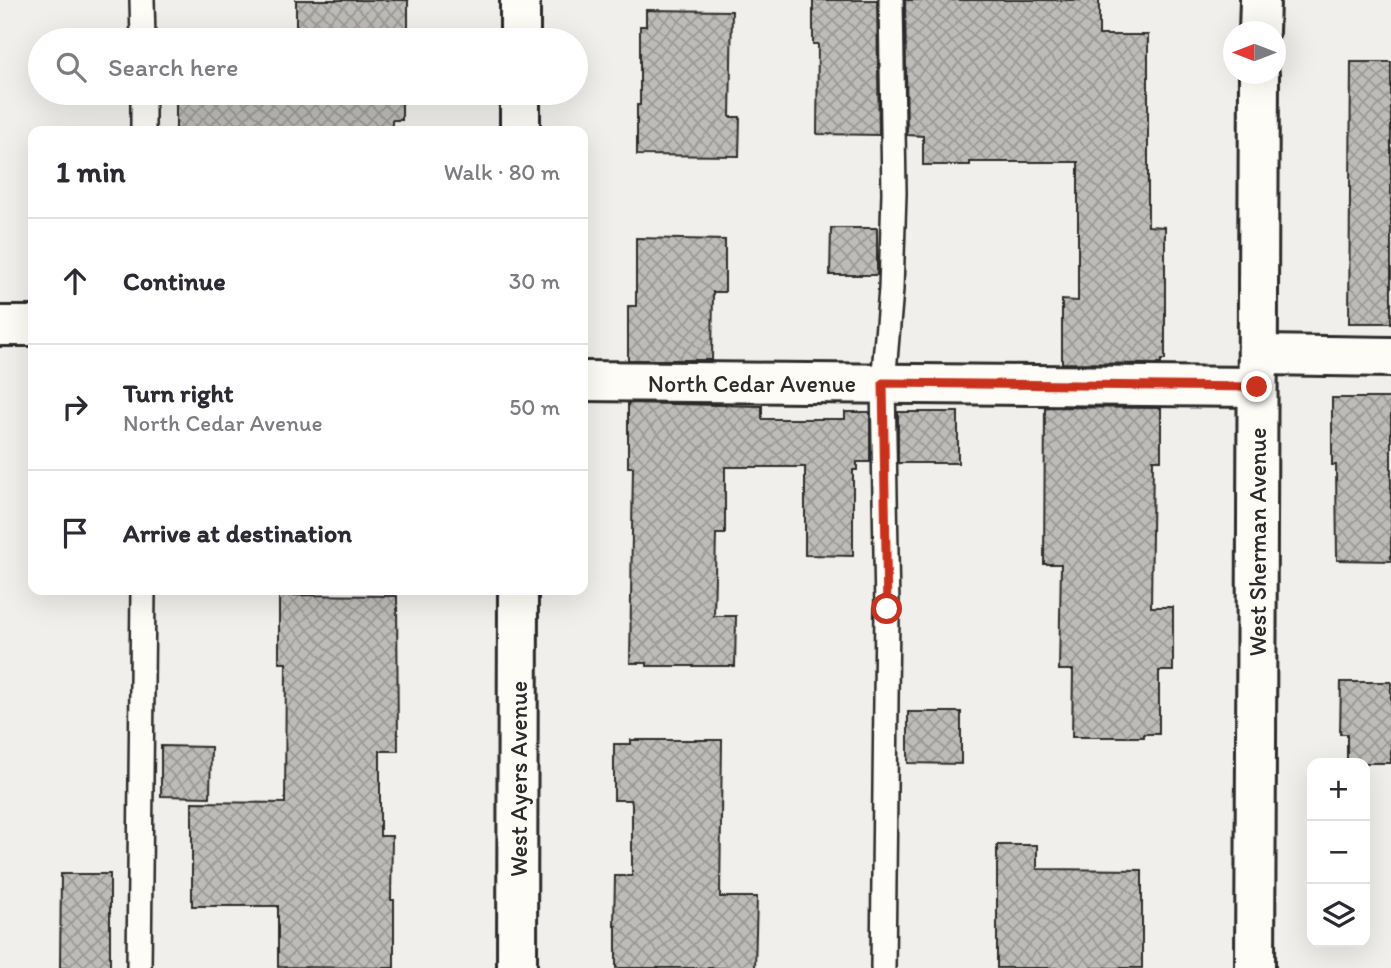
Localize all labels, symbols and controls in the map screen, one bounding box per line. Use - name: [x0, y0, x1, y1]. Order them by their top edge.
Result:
- north arrow: [1223, 21, 1286, 84]
- search box: [28, 28, 588, 105]
- icon: search: [52, 48, 90, 86]
- text: Search here: [108, 51, 238, 83]
- text: 1 min: [56, 153, 126, 190]
- text: Walk · 80 m: [444, 158, 560, 186]
- icon: ahead: [56, 262, 94, 300]
- text: Continue: [123, 265, 226, 297]
- text: 30 m: [509, 267, 560, 295]
- street label: North Cedar Avenue: [648, 369, 856, 398]
- route end: [1241, 371, 1272, 402]
- text: Turn right: [123, 377, 234, 409]
- icon: right: [56, 388, 94, 426]
- text: 50 m: [509, 393, 560, 421]
- text: North Cedar Avenue: [123, 409, 323, 437]
- street label: West Sherman Avenue: [1243, 427, 1272, 657]
- icon: arrive: [56, 514, 94, 552]
- text: Arrive at destination: [123, 517, 352, 549]
- route start: [871, 593, 902, 624]
- street label: West Ayers Avenue: [504, 681, 533, 877]
- map controls: [1307, 758, 1370, 947]
- button: +: [1307, 758, 1370, 821]
- button: −: [1307, 821, 1370, 884]
- button: layers: [1307, 884, 1370, 947]

